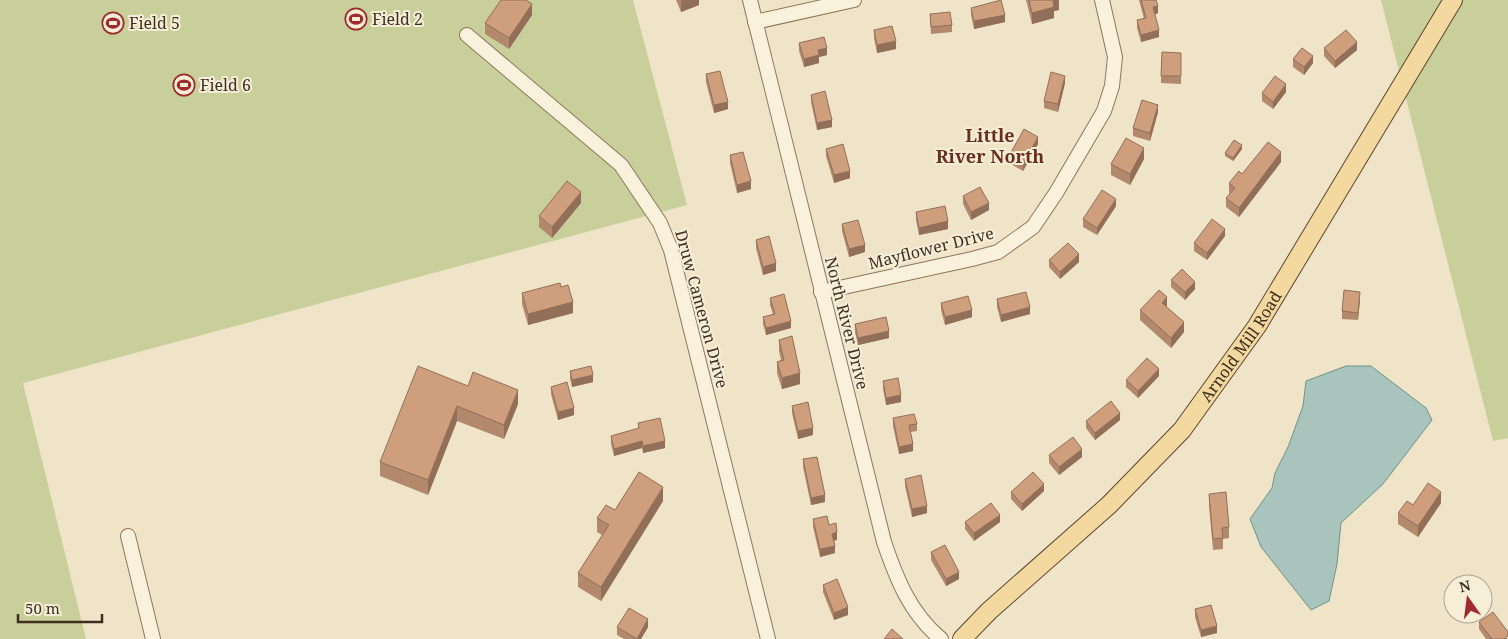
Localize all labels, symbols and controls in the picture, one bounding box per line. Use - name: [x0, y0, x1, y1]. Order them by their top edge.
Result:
- sports icon: Field 2: [344, 7, 368, 31]
- place label: Field 2: [372, 8, 423, 30]
- sports icon: Field 5: [101, 11, 125, 35]
- place label: Field 5: [129, 12, 180, 34]
- sports icon: Field 6: [172, 73, 196, 97]
- place label: Field 6: [200, 74, 251, 96]
- district label: Little River North: [936, 123, 1044, 168]
- street label: Mayflower Drive: [866, 222, 996, 274]
- street label: Druw Cameron Drive: [670, 227, 734, 391]
- street label: North River Drive: [820, 254, 874, 392]
- street label: Arnold Mill Road: [1195, 287, 1287, 406]
- north arrow: [1443, 574, 1493, 624]
- text: N: [1457, 575, 1472, 596]
- scale bar: [18, 592, 101, 624]
- text: 50 m: [25, 598, 60, 618]

